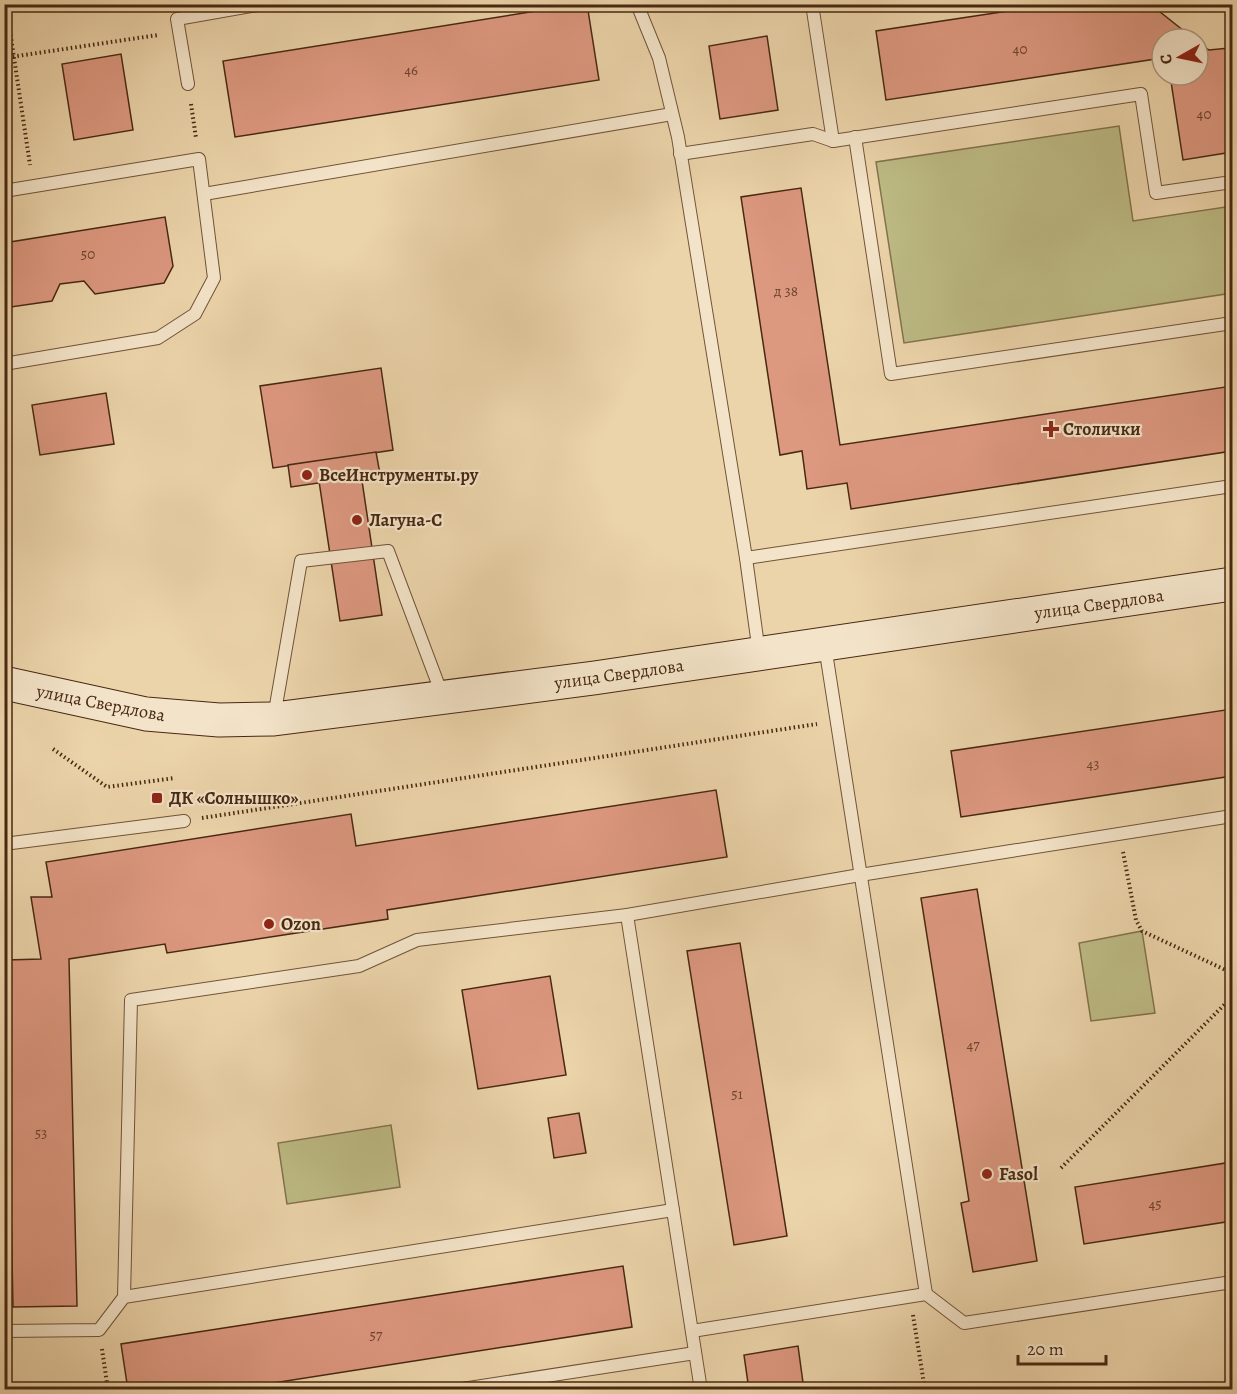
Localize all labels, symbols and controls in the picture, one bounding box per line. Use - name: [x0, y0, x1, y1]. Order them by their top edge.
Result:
- north arrow: [1150, 27, 1210, 87]
- house number: 40: [1013, 39, 1027, 59]
- text: С: [1155, 52, 1178, 66]
- house number: 46: [404, 60, 418, 80]
- house number: 40: [1197, 104, 1211, 124]
- house number: 50: [81, 244, 95, 264]
- house number: д 38: [773, 281, 798, 301]
- place label: Столички: [1063, 417, 1141, 441]
- marker: Столички: [1044, 422, 1058, 436]
- place label: ВсеИнструменты.ру: [319, 463, 479, 487]
- marker: ВсеИнструменты.ру: [300, 468, 314, 482]
- place label: Лагуна-С: [369, 508, 442, 532]
- marker: Лагуна-С: [350, 513, 364, 527]
- street label: улица Свердлова: [1032, 583, 1166, 625]
- street label: улица Свердлова: [552, 653, 686, 695]
- street label: улица Свердлова: [34, 679, 168, 727]
- house number: 43: [1086, 754, 1100, 774]
- place label: ДК «Солнышко»: [169, 786, 299, 810]
- marker: ДК «Солнышко»: [150, 791, 164, 805]
- place label: Ozon: [281, 912, 321, 936]
- marker: Ozon: [262, 917, 276, 931]
- house number: 47: [966, 1035, 980, 1055]
- house number: 51: [731, 1084, 743, 1104]
- house number: 53: [35, 1123, 47, 1143]
- place label: Fasol: [999, 1162, 1038, 1186]
- marker: Fasol: [980, 1167, 994, 1181]
- house number: 45: [1148, 1194, 1162, 1214]
- house number: 57: [370, 1325, 383, 1345]
- scale bar: [1018, 1328, 1106, 1366]
- text: 20 m: [1027, 1337, 1064, 1361]

